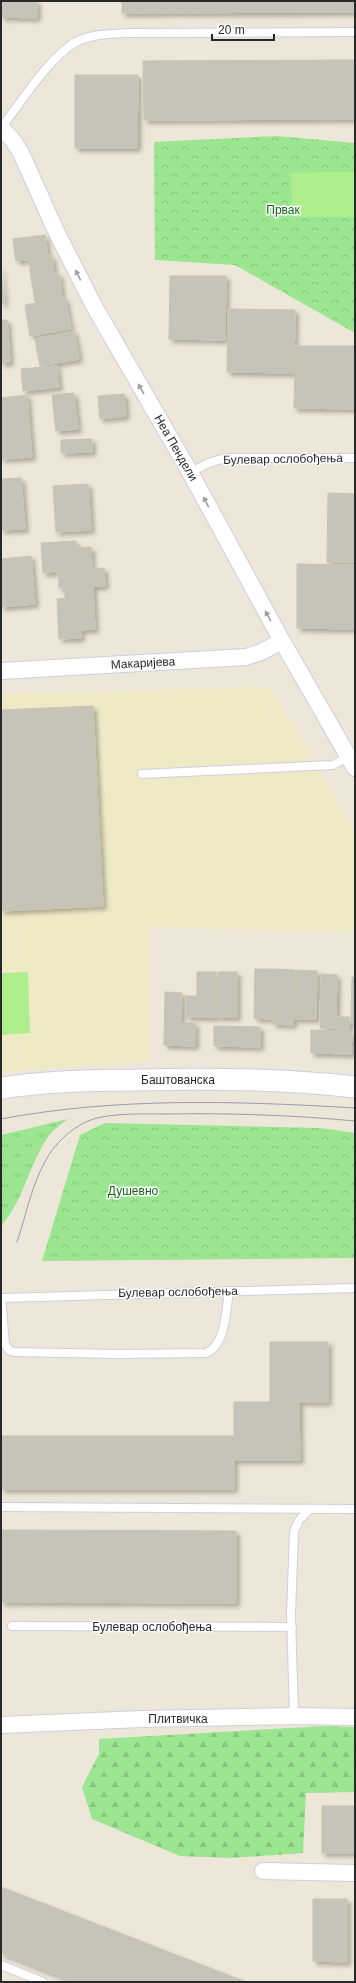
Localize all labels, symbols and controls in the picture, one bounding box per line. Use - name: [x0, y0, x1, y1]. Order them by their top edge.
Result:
- scale bar: [212, 16, 274, 42]
- text: 20 m: [218, 23, 245, 37]
- park label: Првак: [266, 203, 300, 217]
- one-way arrow: [75, 270, 81, 281]
- one-way arrow: [138, 383, 144, 395]
- street label: Неа Пендели: [151, 412, 201, 484]
- street label: Булевар ослобођења: [223, 451, 343, 467]
- one-way arrow: [203, 496, 209, 507]
- one-way arrow: [264, 610, 271, 622]
- street label: Макаријева: [110, 654, 176, 672]
- street label: Баштованска: [141, 1073, 215, 1087]
- park label: Душевно: [108, 1184, 159, 1198]
- street label: Булевар ослобођења: [118, 1284, 238, 1300]
- street label: Булевар ослобођења: [92, 1620, 212, 1634]
- street label: Плитвичка: [148, 1712, 208, 1726]

